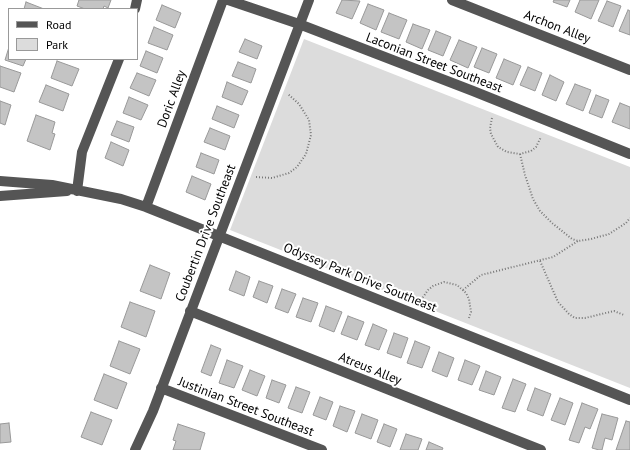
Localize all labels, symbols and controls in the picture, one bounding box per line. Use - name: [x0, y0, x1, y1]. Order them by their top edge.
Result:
- street label: Archon Alley: [521, 7, 593, 47]
- legend: [8, 8, 138, 60]
- text: Road: [46, 17, 71, 32]
- street label: Laconian Street Southeast: [363, 30, 505, 96]
- text: Park: [46, 37, 68, 52]
- street label: Doric Alley: [154, 68, 190, 130]
- street label: Coubertin Drive Southeast: [173, 162, 239, 304]
- street label: Odyssey Park Drive Southeast: [281, 240, 439, 316]
- street label: Atreus Alley: [336, 349, 404, 389]
- street label: Justinian Street Southeast: [176, 374, 316, 440]

